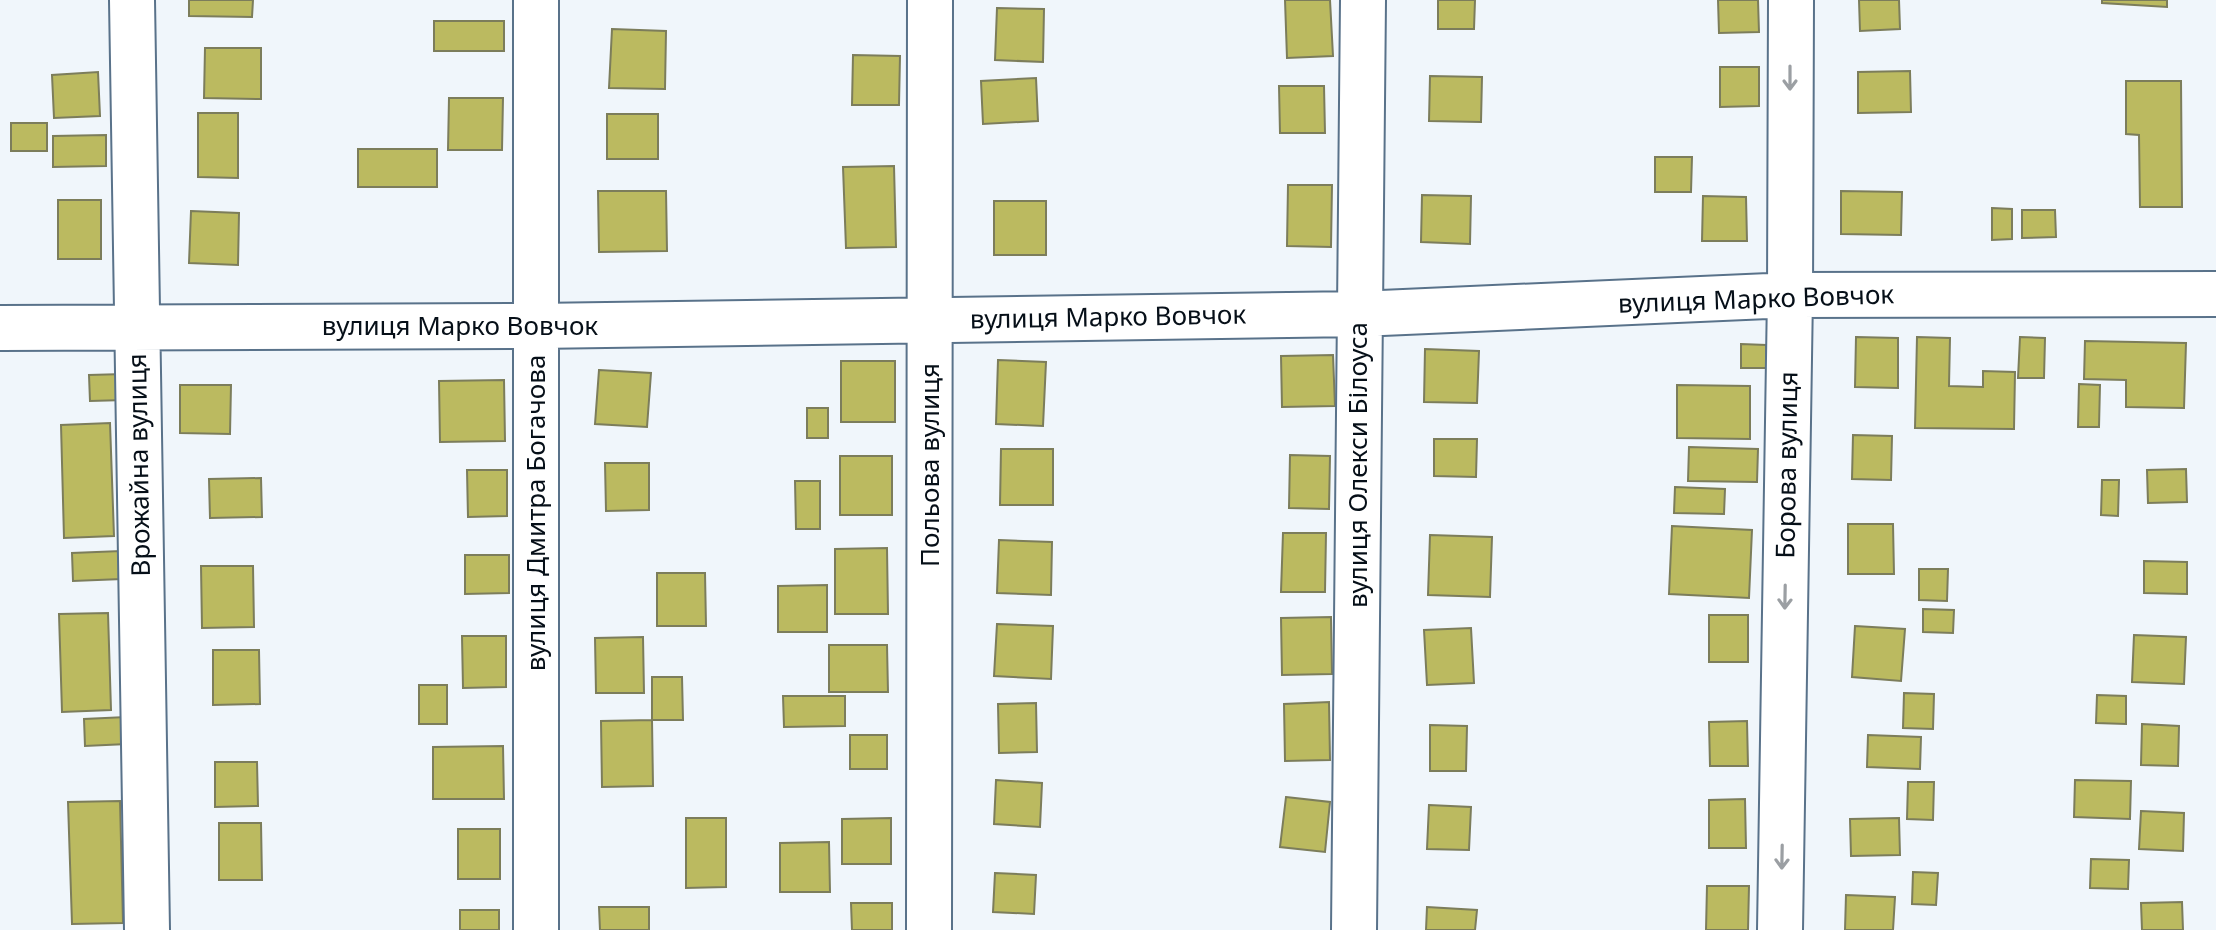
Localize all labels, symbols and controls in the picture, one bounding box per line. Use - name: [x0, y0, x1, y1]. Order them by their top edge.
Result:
- one-way arrow: [1782, 64, 1798, 91]
- street label: вулиця Марко Вовчок: [1617, 275, 1895, 321]
- street label: вулиця Марко Вовчок: [970, 296, 1247, 336]
- street label: вулиця Марко Вовчок: [322, 307, 598, 343]
- street label: вулиця Олекси Білоуса: [1339, 322, 1375, 608]
- street label: Врожайна вулиця: [118, 353, 158, 577]
- street label: вулиця Дмитра Богачова: [517, 355, 553, 671]
- street label: Польова вулиця: [911, 363, 947, 567]
- street label: Борова вулиця: [1766, 371, 1806, 559]
- one-way arrow: [1778, 583, 1793, 610]
- one-way arrow: [1774, 843, 1789, 870]

